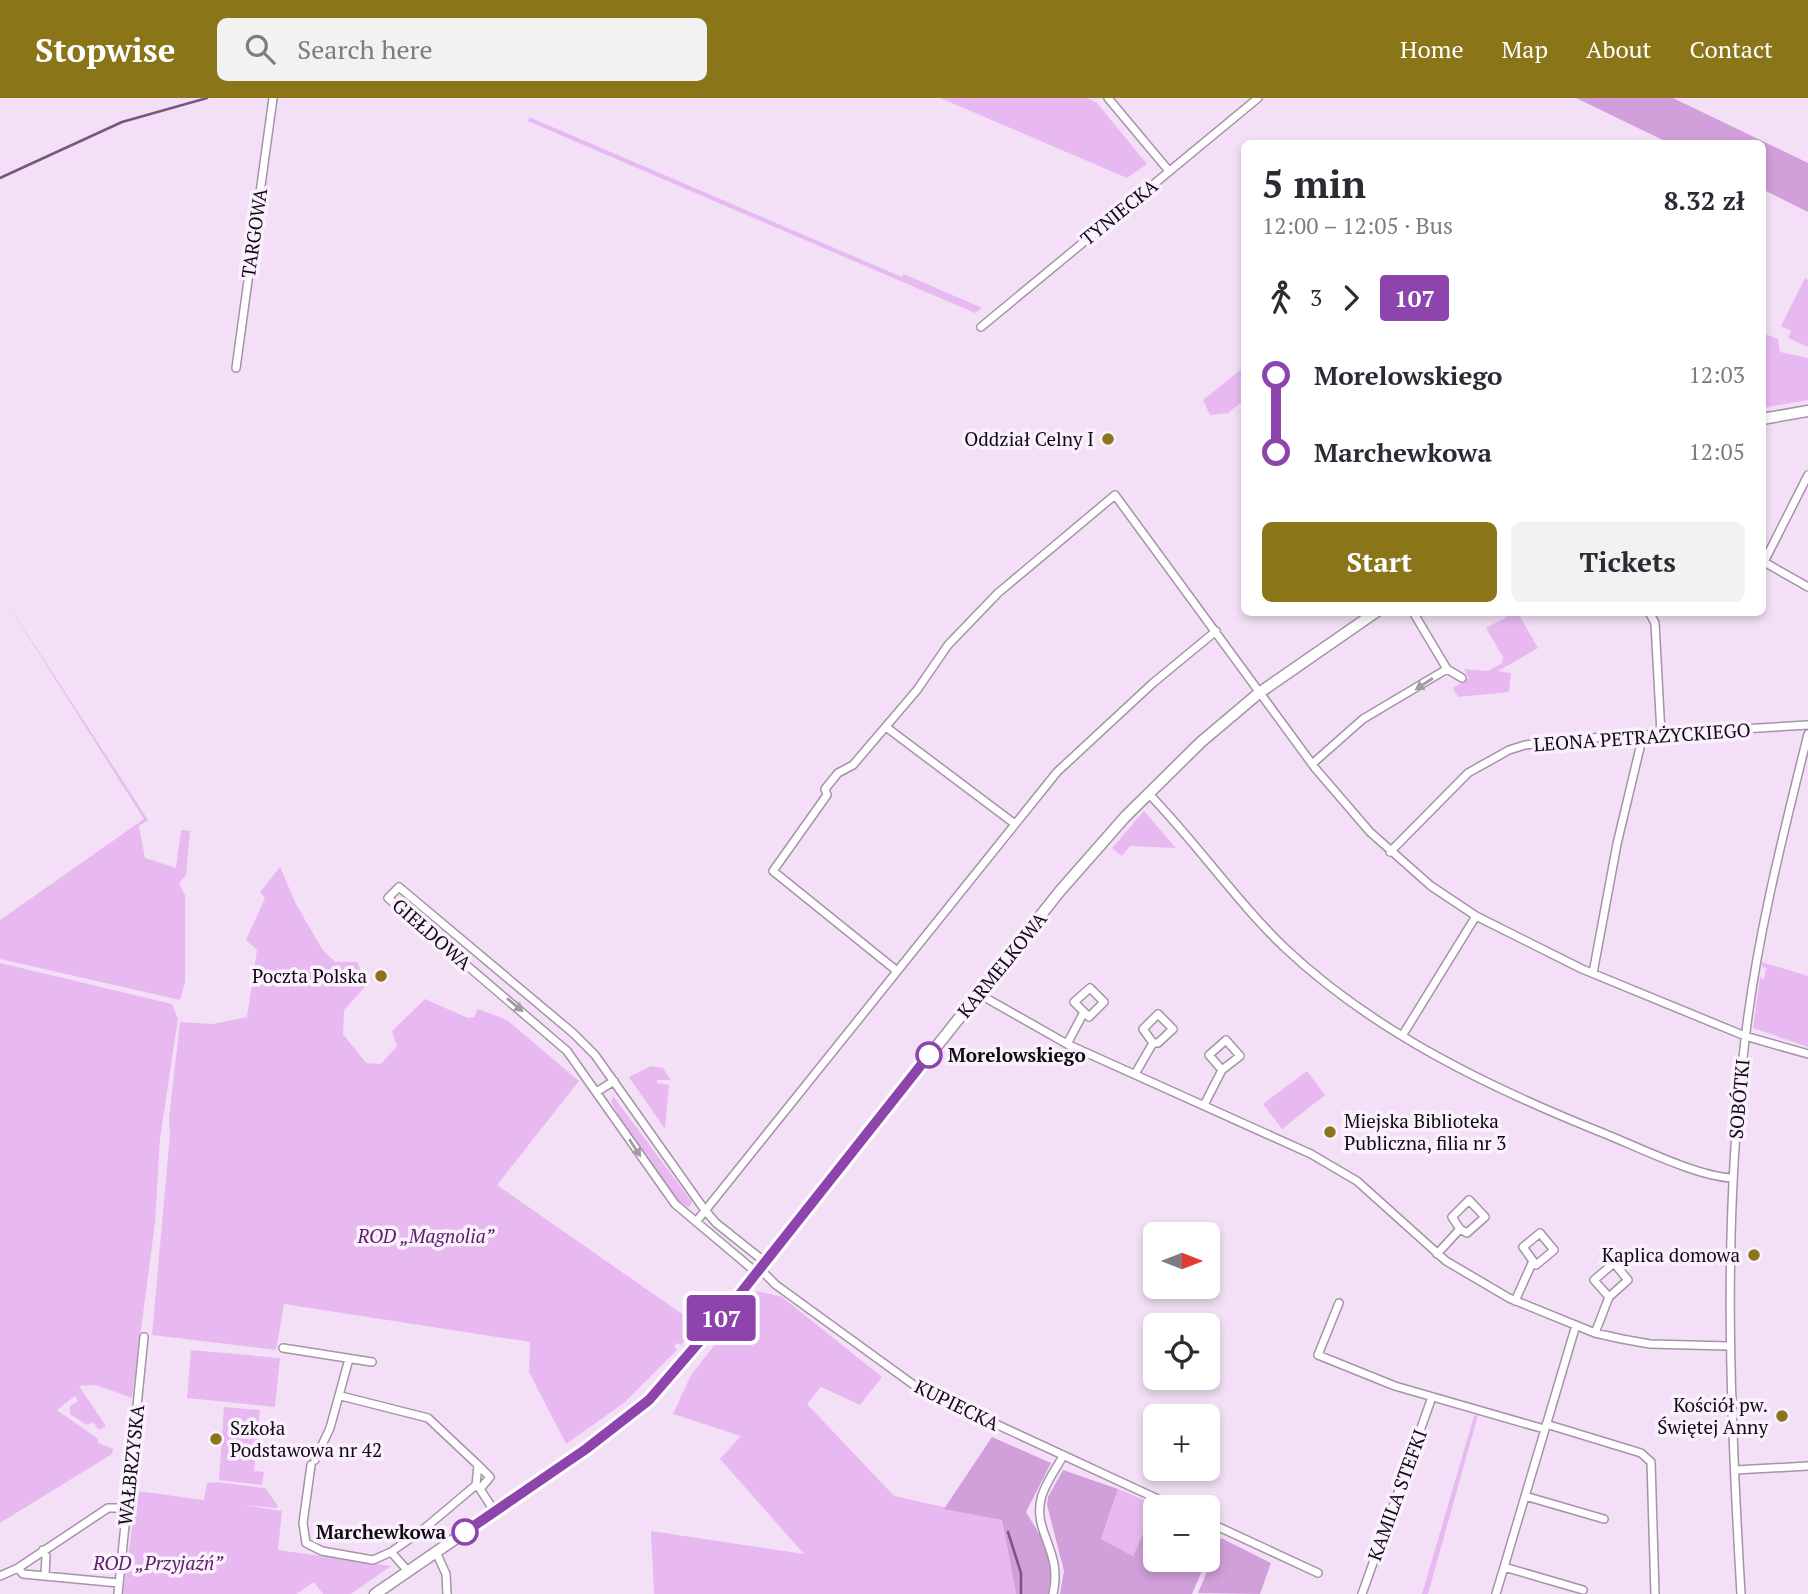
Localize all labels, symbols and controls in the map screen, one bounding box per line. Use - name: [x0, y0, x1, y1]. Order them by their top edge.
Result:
- search box: [217, 18, 707, 81]
- text: Stopwise: [35, 28, 175, 71]
- icon: search: [241, 30, 279, 68]
- text: Search here: [297, 32, 433, 66]
- text: Home: [1400, 33, 1464, 65]
- text: Map: [1502, 33, 1548, 65]
- text: About: [1586, 33, 1652, 65]
- text: Contact: [1690, 33, 1773, 65]
- text: 5 min: [1262, 159, 1366, 209]
- street label: TYNIECKA: [1075, 173, 1163, 250]
- text: 8.32 zł: [1664, 183, 1745, 217]
- street label: TARGOWA: [235, 186, 272, 279]
- text: 12:00 – 12:05 · Bus: [1262, 210, 1453, 241]
- icon: walk: [1262, 279, 1300, 317]
- icon: forward: [1332, 279, 1370, 317]
- text: 3: [1310, 282, 1322, 313]
- text: 107: [1394, 282, 1435, 314]
- text: Morelowskiego: [1314, 358, 1503, 392]
- text: 12:03: [1688, 359, 1745, 390]
- place label: Oddział Celny I: [964, 426, 1094, 451]
- marker: Oddział Celny I: [1100, 431, 1116, 447]
- text: Marchewkowa: [1314, 435, 1492, 469]
- text: 12:05: [1688, 436, 1745, 467]
- button: Start: [1262, 522, 1497, 602]
- button: Tickets: [1511, 522, 1745, 602]
- one-way arrow: [1415, 677, 1434, 690]
- street label: LEONA PETRAŻYCKIEGO: [1533, 716, 1751, 757]
- street label: GIEŁDOWA: [387, 892, 477, 975]
- street label: KARMELKOWA: [951, 907, 1052, 1023]
- place label: Poczta Polska: [252, 963, 367, 988]
- marker: Poczta Polska: [373, 968, 389, 984]
- one-way arrow: [506, 997, 523, 1012]
- marker: Morelowskiego: [916, 1042, 942, 1068]
- place label: Morelowskiego: [948, 1042, 1086, 1067]
- street label: SOBÓTKI: [1723, 1058, 1754, 1140]
- place label: Miejska Biblioteka Publiczna, filia nr 3: [1344, 1108, 1506, 1155]
- marker: Miejska Biblioteka Publiczna, filia nr 3: [1322, 1124, 1338, 1140]
- one-way arrow: [628, 1138, 641, 1158]
- north arrow: [1143, 1222, 1220, 1298]
- map controls: [1143, 1222, 1220, 1572]
- park label: ROD „Magnolia”: [357, 1223, 496, 1248]
- place label: Kaplica domowa: [1602, 1242, 1740, 1267]
- marker: Kaplica domowa: [1746, 1247, 1762, 1263]
- line badge: 107: [681, 1295, 761, 1341]
- text: 107: [701, 1302, 741, 1334]
- button: locate: [1143, 1313, 1220, 1390]
- street label: KUPIECKA: [911, 1373, 1004, 1436]
- place label: Kościół pw. Świętej Anny: [1657, 1392, 1768, 1439]
- street label: WAŁBRZYSKA: [112, 1403, 149, 1527]
- button: +: [1143, 1404, 1220, 1481]
- marker: Kościół pw. Świętej Anny: [1774, 1408, 1790, 1424]
- place label: Szkoła Podstawowa nr 42: [230, 1415, 382, 1462]
- street label: KAMILA STEFKI: [1361, 1426, 1432, 1564]
- marker: Szkoła Podstawowa nr 42: [208, 1431, 224, 1447]
- button: −: [1143, 1495, 1220, 1572]
- place label: Marchewkowa: [316, 1519, 446, 1544]
- marker: Marchewkowa: [452, 1519, 478, 1545]
- park label: ROD „Przyjaźń”: [92, 1550, 224, 1575]

